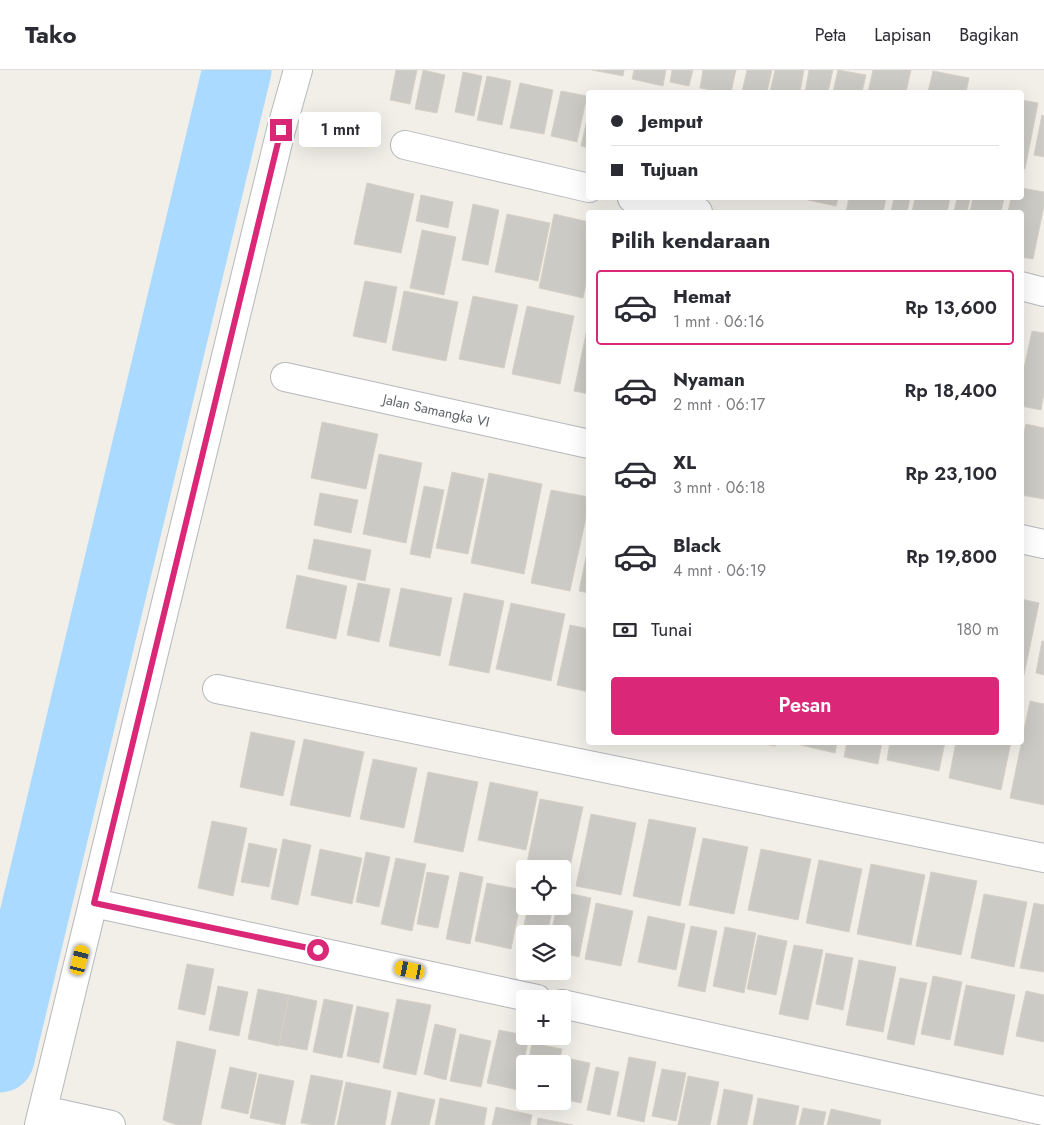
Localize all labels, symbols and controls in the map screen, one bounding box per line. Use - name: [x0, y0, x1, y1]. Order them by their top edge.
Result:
- text: Tako: [25, 17, 77, 52]
- text: Peta: [815, 22, 846, 48]
- text: Lapisan: [874, 22, 931, 48]
- text: Bagikan: [959, 22, 1019, 48]
- text: Jemput: [641, 108, 702, 135]
- callout: 1 mnt: [298, 112, 381, 148]
- text: 1 mnt: [320, 118, 360, 141]
- route end: [270, 119, 292, 141]
- text: Tujuan: [641, 156, 698, 183]
- text: Pilih kendaraan: [611, 224, 770, 256]
- text: Hemat: [673, 283, 731, 310]
- icon: car: [613, 285, 658, 330]
- text: Rp 13,600: [905, 294, 997, 321]
- text: 1 mnt · 06:16: [673, 310, 764, 333]
- text: Nyaman: [673, 366, 745, 393]
- icon: car: [613, 368, 658, 413]
- text: Rp 18,400: [905, 377, 997, 404]
- street label: Jalan Samangka VI: [379, 388, 492, 432]
- text: 2 mnt · 06:17: [673, 393, 765, 416]
- text: XL: [673, 449, 696, 476]
- icon: car: [613, 451, 658, 496]
- text: Rp 23,100: [905, 460, 997, 487]
- text: 3 mnt · 06:18: [673, 476, 765, 499]
- text: Black: [673, 532, 721, 559]
- icon: car: [613, 534, 658, 579]
- text: Rp 19,800: [906, 543, 997, 570]
- text: 4 mnt · 06:19: [673, 559, 766, 582]
- icon: cash: [611, 616, 639, 644]
- text: Tunai: [651, 616, 692, 643]
- text: 180 m: [956, 618, 999, 641]
- button: Pesan: [611, 677, 999, 735]
- map controls: [516, 860, 571, 1110]
- button: locate: [516, 860, 571, 915]
- button: layers: [516, 925, 571, 980]
- route start: [307, 939, 329, 961]
- car: [69, 944, 90, 976]
- car: [393, 960, 426, 980]
- button: +: [516, 990, 571, 1045]
- button: −: [516, 1055, 571, 1110]

